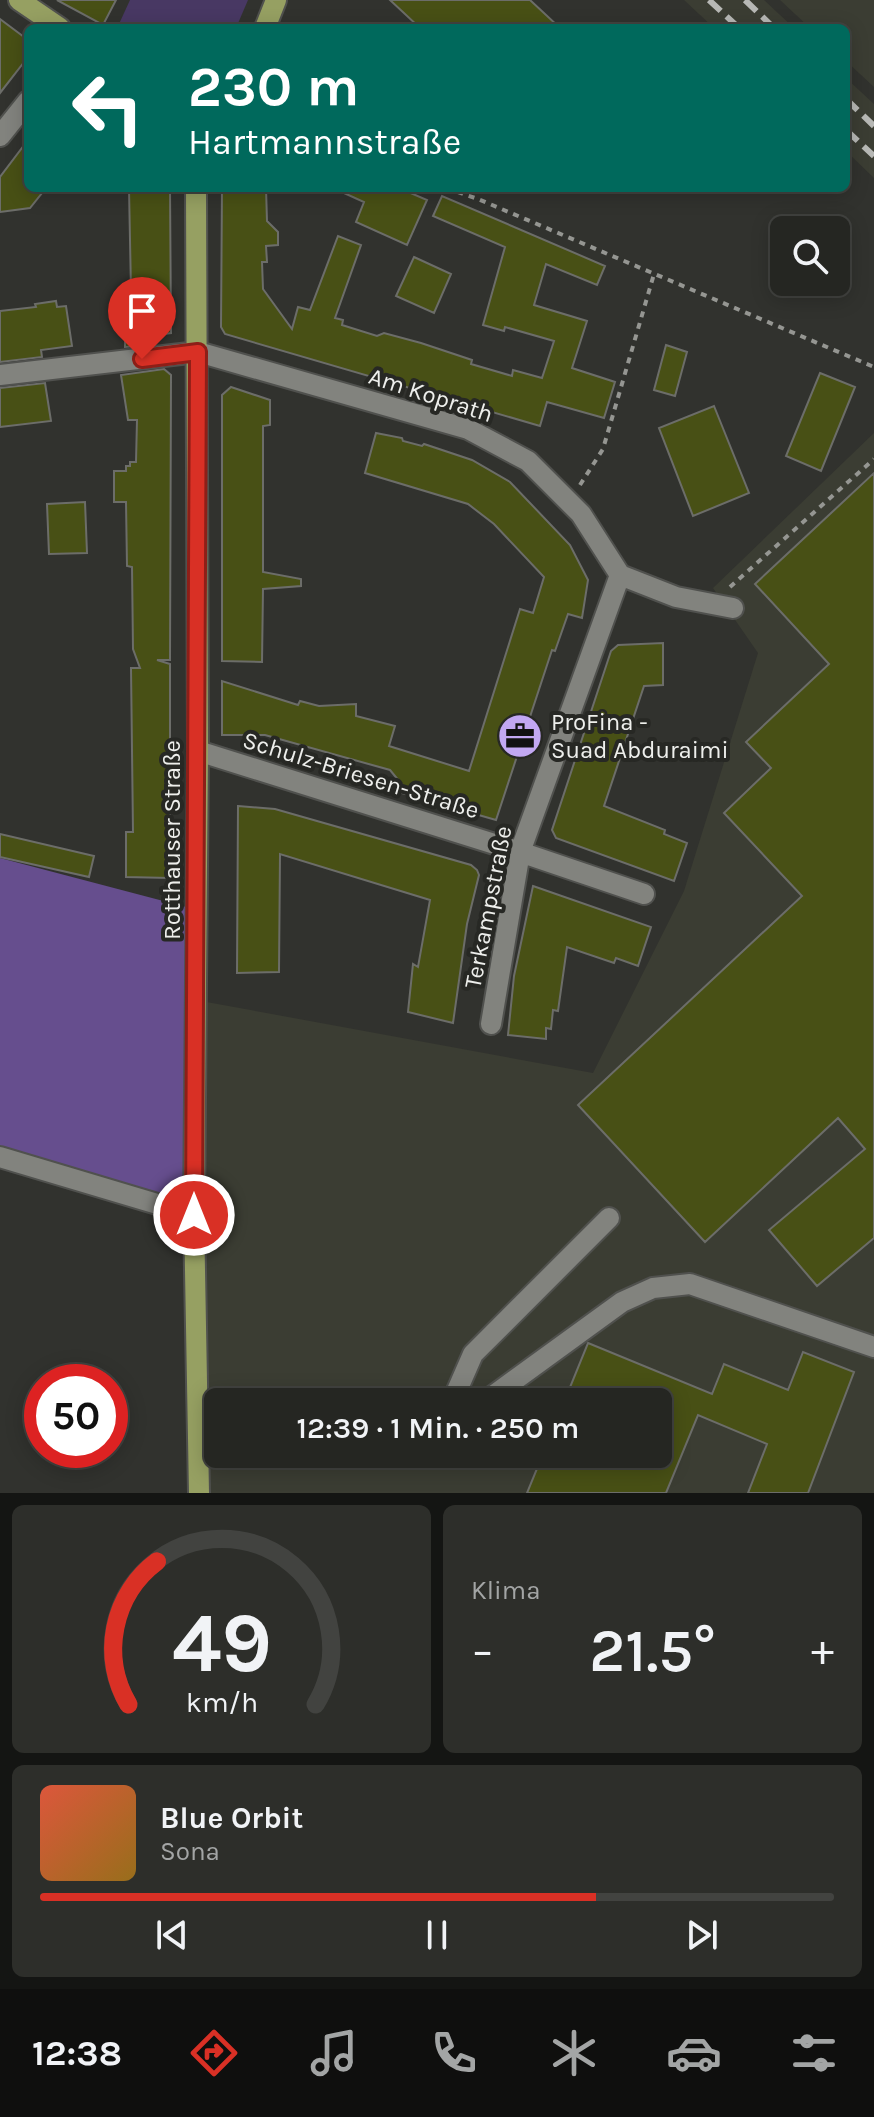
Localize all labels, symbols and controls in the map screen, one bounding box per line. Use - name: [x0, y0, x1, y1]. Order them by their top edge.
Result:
- text: 230 m: [188, 54, 359, 119]
- icon: left: [56, 56, 160, 160]
- text: Hartmannstraße: [188, 121, 461, 163]
- map controls: [770, 216, 850, 296]
- button: search: [770, 216, 850, 296]
- pin: [108, 277, 176, 359]
- icon: arrive: [120, 289, 164, 333]
- street label: Am Koprath: [365, 362, 497, 428]
- place label: ProFina - Suad Abduraimi: [551, 708, 729, 764]
- office icon: ProFina - Suad Abduraimi: [496, 712, 544, 760]
- street label: Schulz-Briesen-Straße: [239, 726, 483, 824]
- street label: Rotthauser Straße: [158, 740, 186, 940]
- street label: Terkampstraße: [459, 823, 517, 991]
- position arrow: [152, 1173, 236, 1257]
- speed limit sign: 50: [24, 1364, 128, 1468]
- text: 12:39 · 1 Min. · 250 m: [297, 1410, 579, 1446]
- text: Klima: [471, 1575, 540, 1606]
- text: 49: [171, 1595, 272, 1692]
- text: 21.5°: [589, 1616, 716, 1686]
- text: −: [471, 1625, 494, 1676]
- text: +: [811, 1625, 834, 1676]
- text: km/h: [185, 1686, 258, 1719]
- text: Blue Orbit: [160, 1800, 303, 1836]
- text: Sona: [160, 1836, 220, 1867]
- icon: previous: [150, 1913, 194, 1957]
- icon: pause: [415, 1913, 459, 1957]
- icon: next: [680, 1913, 724, 1957]
- icon: directions: [186, 2025, 242, 2081]
- icon: music: [306, 2025, 362, 2081]
- icon: phone: [426, 2025, 482, 2081]
- icon: climate: [546, 2025, 602, 2081]
- icon: car: [666, 2025, 722, 2081]
- icon: filters: [786, 2025, 842, 2081]
- text: 12:38: [32, 2032, 122, 2074]

